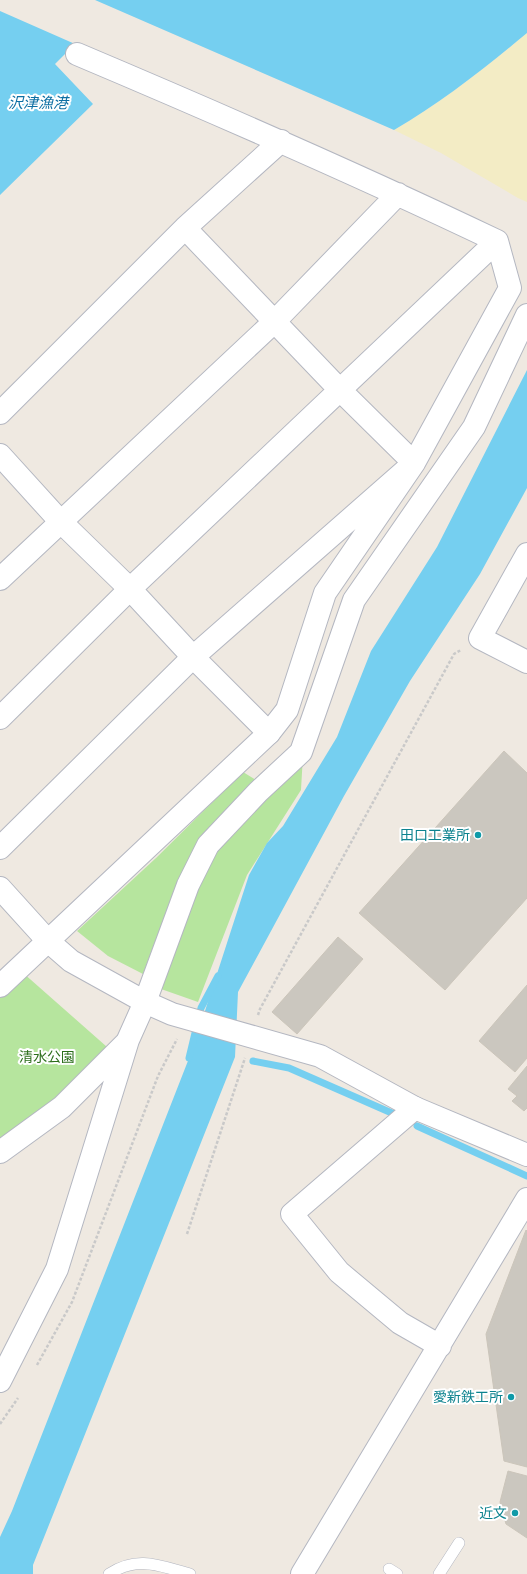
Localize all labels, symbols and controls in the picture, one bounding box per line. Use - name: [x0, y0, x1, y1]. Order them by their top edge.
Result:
- water label: 沢津漁港: [8, 93, 70, 113]
- place label: 田口工業所: [400, 826, 470, 844]
- marker: 田口工業所: [473, 830, 483, 840]
- park label: 清水公園: [19, 1048, 75, 1066]
- place label: 愛新鉄工所: [433, 1388, 503, 1406]
- marker: 愛新鉄工所: [506, 1392, 516, 1402]
- place label: 近文: [479, 1504, 507, 1522]
- marker: 近文: [510, 1508, 520, 1518]

